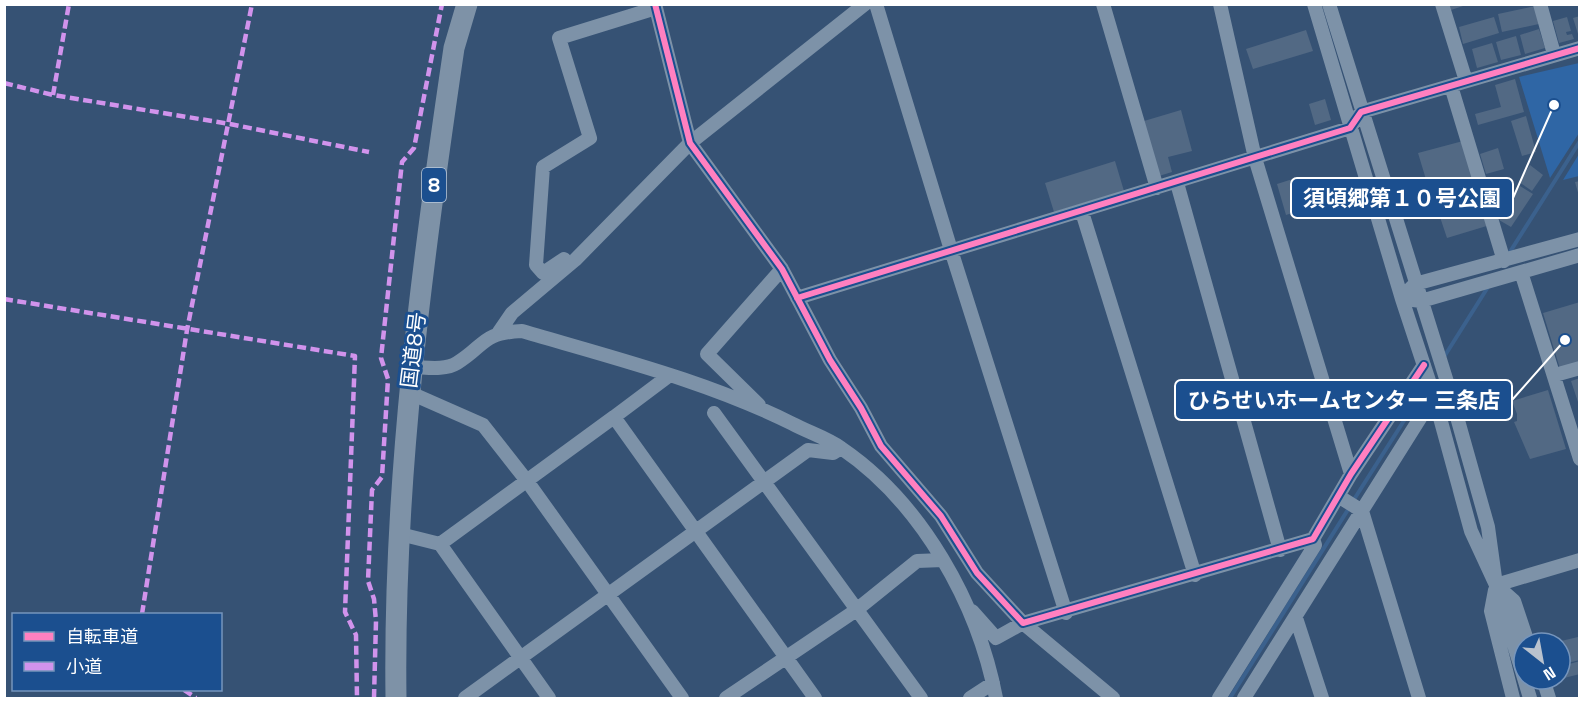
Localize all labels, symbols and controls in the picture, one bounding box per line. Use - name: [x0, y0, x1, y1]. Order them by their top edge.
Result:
- road number: 8: [422, 168, 446, 202]
- callout: 須頃郷第１０号公園: [1291, 178, 1513, 218]
- text: 須頃郷第１０号公園: [1303, 184, 1501, 212]
- street label: 国道8号: [395, 311, 431, 389]
- callout: ひらせいホームセンター 三条店: [1175, 380, 1512, 420]
- text: ひらせいホームセンター 三条店: [1188, 386, 1500, 414]
- legend: [12, 613, 222, 691]
- text: 自転車道: [66, 625, 138, 648]
- north arrow: [1512, 631, 1572, 691]
- text: 小道: [66, 655, 102, 678]
- text: N: [1539, 662, 1559, 685]

